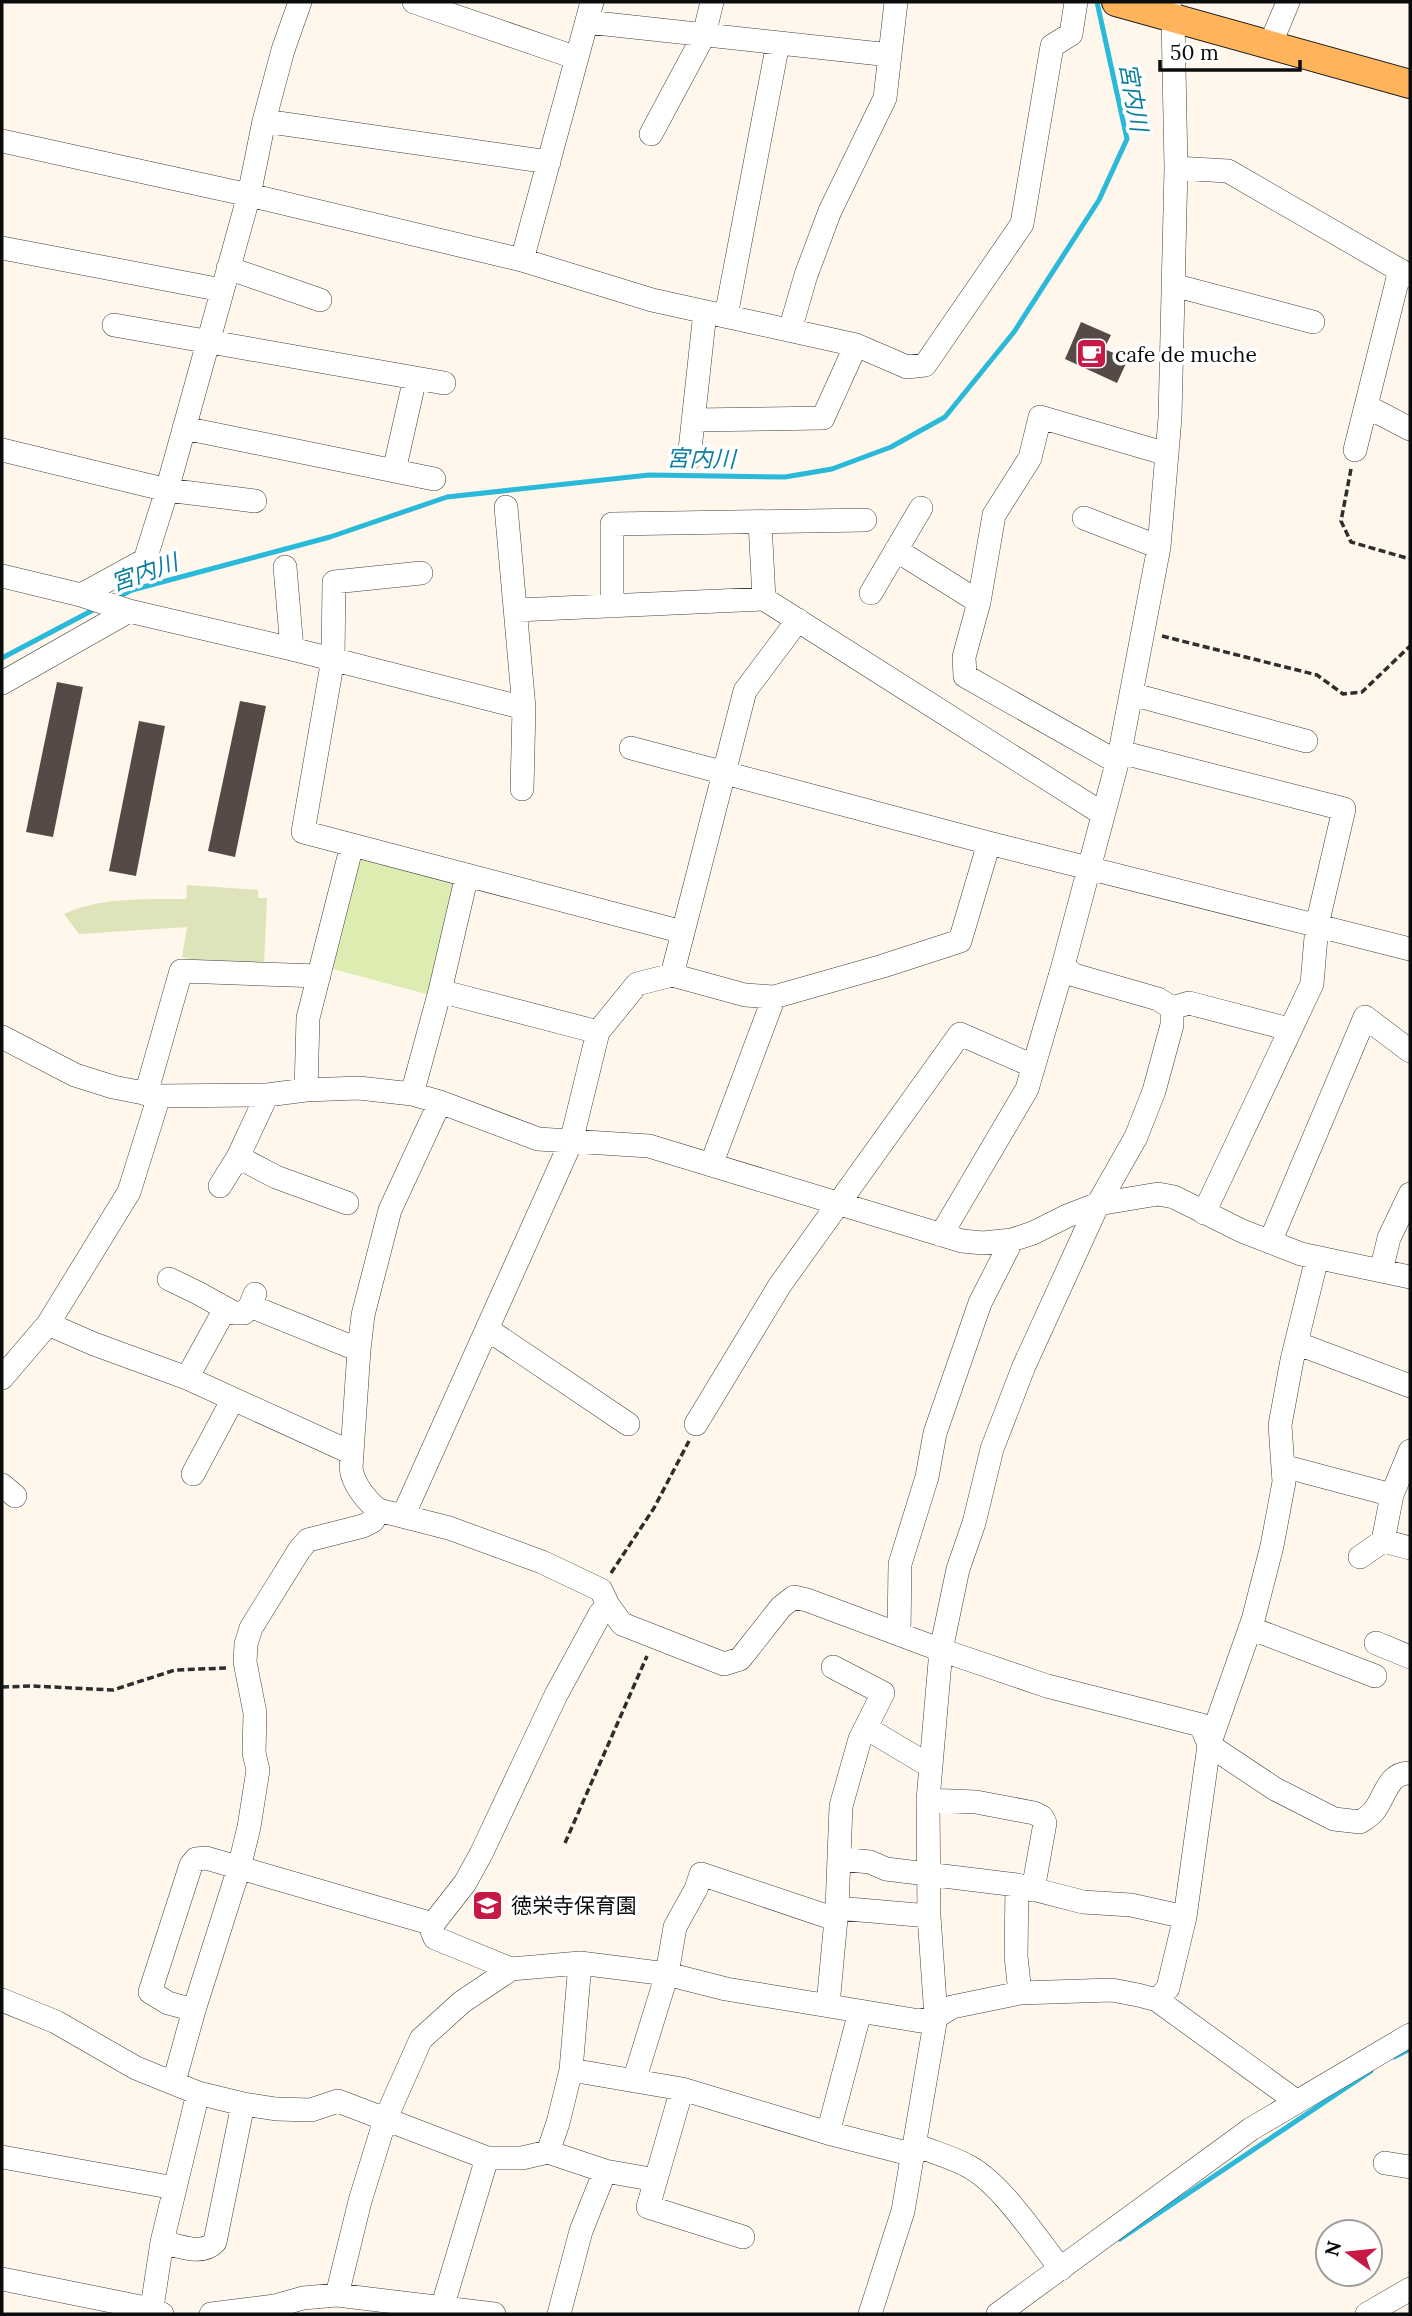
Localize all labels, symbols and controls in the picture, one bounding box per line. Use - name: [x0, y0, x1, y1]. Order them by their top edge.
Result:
- scale bar: [1160, 28, 1300, 72]
- text: 50 m: [1170, 39, 1219, 66]
- water label: 宮内川: [1114, 61, 1155, 136]
- cafe icon: cafe de muche: [1075, 337, 1109, 371]
- place label: cafe de muche: [1115, 341, 1257, 368]
- water label: 宮内川: [666, 443, 739, 473]
- water label: 宮内川: [107, 546, 184, 597]
- school or university icon: 徳栄寺保育園: [471, 1888, 505, 1922]
- place label: 徳栄寺保育園: [511, 1892, 637, 1919]
- north arrow: [1314, 2218, 1384, 2288]
- text: N: [1319, 2238, 1346, 2259]

